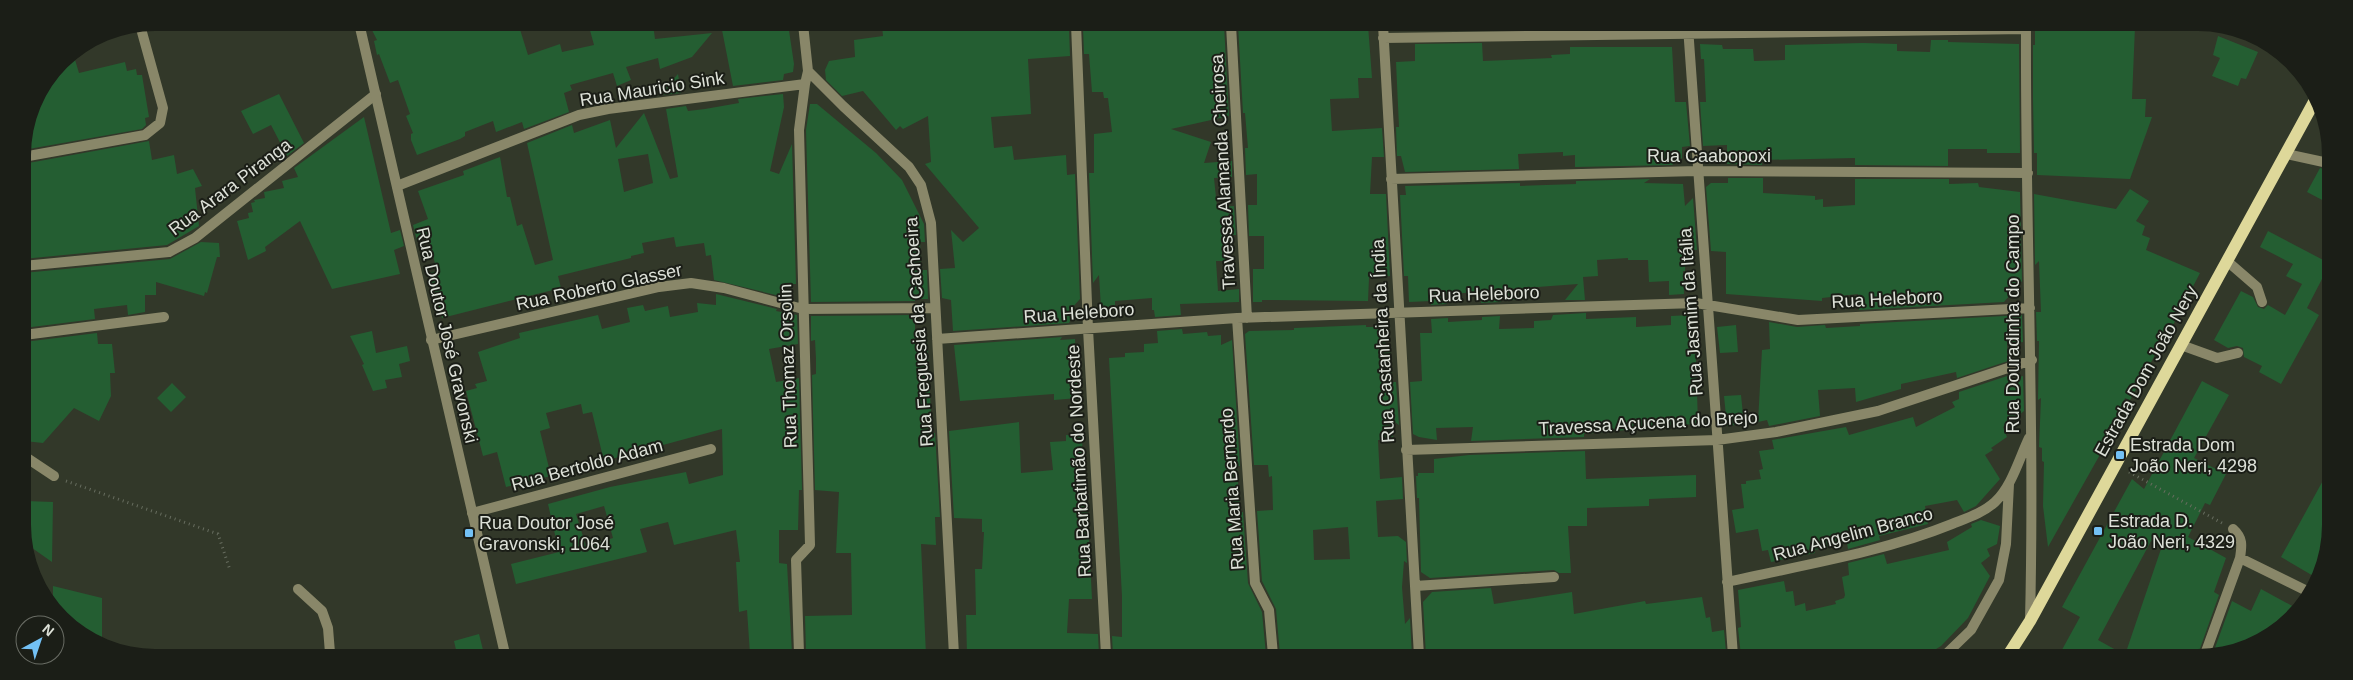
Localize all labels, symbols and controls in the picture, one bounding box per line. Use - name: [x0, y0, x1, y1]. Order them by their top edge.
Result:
- street label: Travessa Alamanda Cheirosa: [1207, 53, 1239, 290]
- street label: Rua Mauricio Sink: [578, 68, 727, 110]
- street label: Rua Arara Piranga: [165, 134, 296, 240]
- street label: Rua Caabopoxi: [1647, 146, 1771, 166]
- street label: Rua Douradinha do Campo: [2003, 214, 2023, 434]
- street label: Rua Freguesia da Cachoeira: [901, 216, 937, 447]
- street label: Rua Doutor José Gravonski: [412, 225, 482, 445]
- street label: Rua Jasmim da Itália: [1675, 226, 1707, 397]
- street label: Rua Castanheira da Índia: [1368, 238, 1398, 443]
- street label: Rua Roberto Glasser: [514, 260, 684, 314]
- street label: Rua Heleboro: [1428, 282, 1540, 306]
- street label: Estrada Dom João Nery: [2091, 282, 2201, 460]
- street label: Rua Thomaz Orsolin: [775, 283, 801, 449]
- street label: Rua Heleboro: [1831, 286, 1943, 312]
- street label: Rua Heleboro: [1023, 299, 1135, 327]
- street label: Rua Barbatimão do Nordeste: [1063, 344, 1095, 578]
- street label: Rua Maria Bernardo: [1216, 407, 1248, 571]
- street label: Travessa Açucena do Brejo: [1538, 407, 1758, 439]
- street label: Rua Bertoldo Adam: [509, 435, 665, 495]
- place label: Estrada Dom João Neri, 4298: [2130, 435, 2257, 476]
- marker: Estrada Dom João Neri, 4298: [2114, 449, 2126, 461]
- street label: Rua Angelim Branco: [1771, 503, 1935, 565]
- place label: Estrada D. João Neri, 4329: [2108, 511, 2235, 552]
- place label: Rua Doutor José Gravonski, 1064: [479, 513, 614, 554]
- marker: Estrada D. João Neri, 4329: [2092, 525, 2104, 537]
- marker: Rua Doutor José Gravonski, 1064: [463, 527, 475, 539]
- north arrow: [15, 615, 65, 665]
- text: N: [39, 621, 57, 639]

